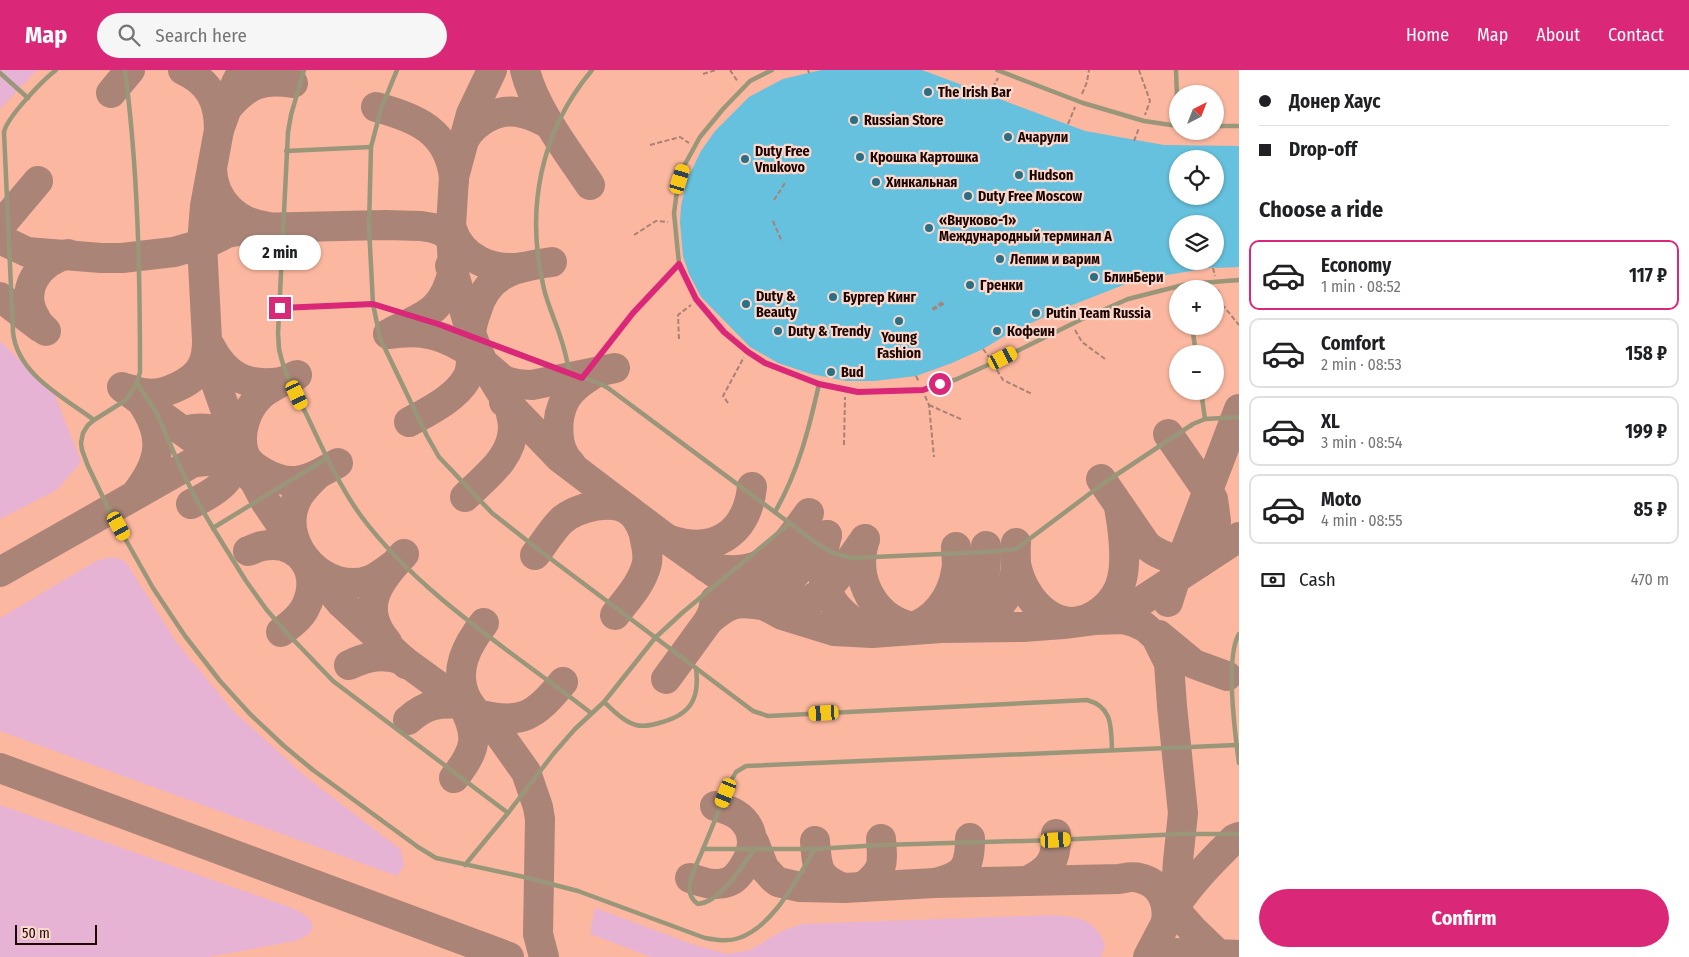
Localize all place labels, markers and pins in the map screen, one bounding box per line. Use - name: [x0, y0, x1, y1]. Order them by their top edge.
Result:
- place label: The Irish Bar: [938, 84, 1012, 101]
- marker: The Irish Bar: [922, 86, 934, 98]
- place label: Russian Store: [864, 112, 943, 129]
- marker: Russian Store: [848, 114, 860, 126]
- place label: Ачарули: [1017, 129, 1068, 146]
- marker: Ачарули: [1002, 131, 1014, 143]
- place label: Duty Free Vnukovo: [754, 143, 810, 176]
- place label: Крошка Картошка: [870, 149, 979, 166]
- marker: Крошка Картошка: [854, 151, 866, 163]
- marker: Duty Free Vnukovo: [739, 153, 751, 165]
- place label: Hudson: [1029, 167, 1073, 184]
- marker: Hudson: [1013, 169, 1025, 181]
- place label: Хинкальная: [885, 174, 957, 191]
- marker: Хинкальная: [870, 176, 882, 188]
- place label: Duty Free Moscow: [978, 188, 1083, 205]
- marker: Duty Free Moscow: [962, 190, 974, 202]
- place label: «Внуково-1» Международный терминал А: [939, 212, 1112, 245]
- marker: «Внуково-1» Международный терминал А: [923, 222, 935, 234]
- place label: Лепим и варим: [1010, 251, 1100, 268]
- marker: Лепим и варим: [994, 253, 1006, 265]
- place label: БлинБери: [1104, 269, 1163, 286]
- marker: БлинБери: [1088, 271, 1100, 283]
- place label: Гренки: [980, 277, 1023, 294]
- marker: Гренки: [964, 279, 976, 291]
- place label: Duty & Beauty: [756, 288, 797, 321]
- place label: Бургер Кинг: [843, 289, 916, 306]
- marker: Бургер Кинг: [827, 291, 839, 303]
- marker: Duty & Beauty: [740, 298, 752, 310]
- place label: Putin Team Russia: [1046, 305, 1151, 322]
- marker: Putin Team Russia: [1030, 307, 1042, 319]
- marker: Young Fashion: [893, 315, 905, 327]
- place label: Duty & Trendy: [788, 323, 871, 340]
- place label: Кофеин: [1007, 323, 1055, 340]
- marker: Duty & Trendy: [772, 325, 784, 337]
- marker: Кофеин: [991, 325, 1003, 337]
- place label: Young Fashion: [877, 329, 921, 362]
- place label: Bud: [841, 364, 864, 381]
- marker: Bud: [825, 366, 837, 378]

